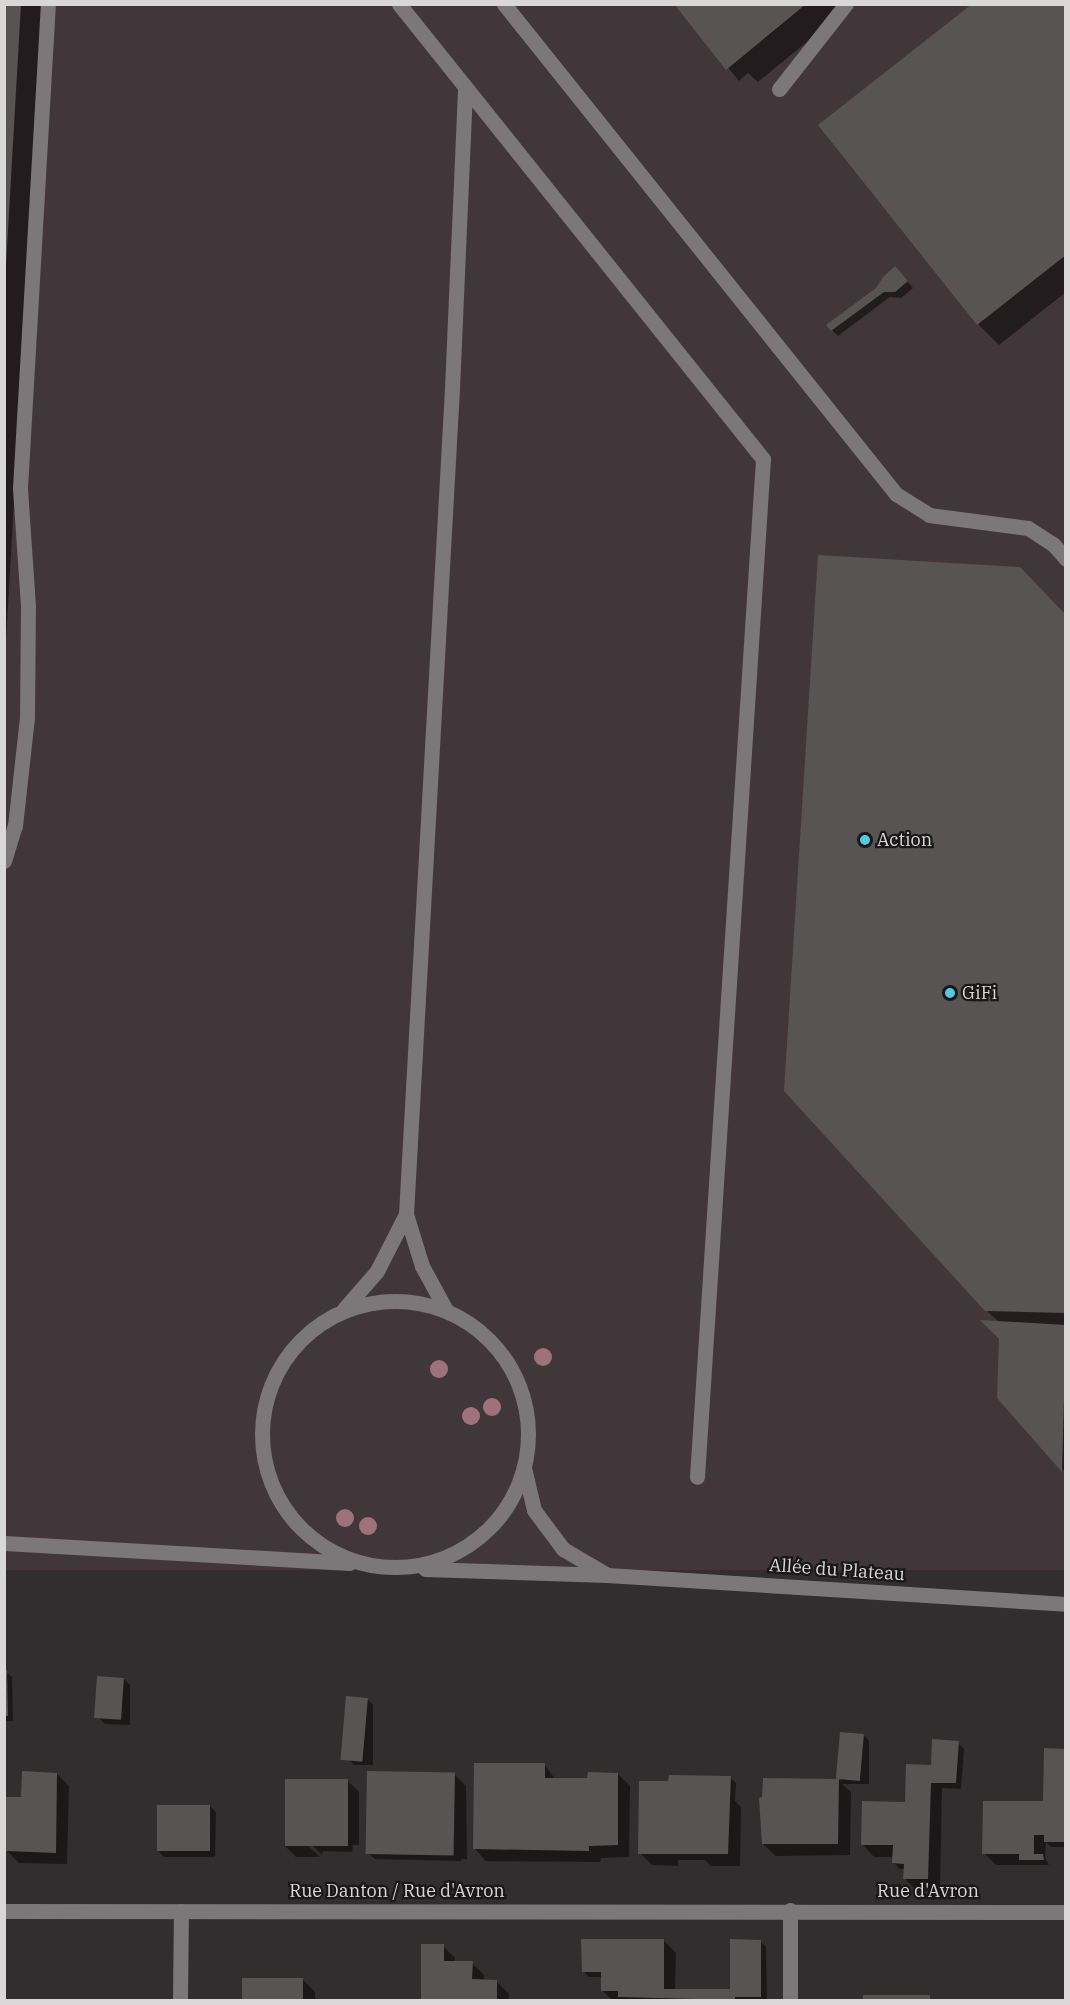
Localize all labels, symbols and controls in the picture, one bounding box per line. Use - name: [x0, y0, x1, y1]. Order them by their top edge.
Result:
- place label: Action: [877, 829, 932, 851]
- marker: Action: [858, 833, 872, 847]
- place label: GiFi: [962, 982, 997, 1004]
- marker: GiFi: [943, 986, 957, 1000]
- street label: Allée du Plateau: [768, 1554, 906, 1586]
- street label: Rue Danton / Rue d'Avron: [289, 1880, 505, 1902]
- street label: Rue d'Avron: [877, 1880, 979, 1902]

